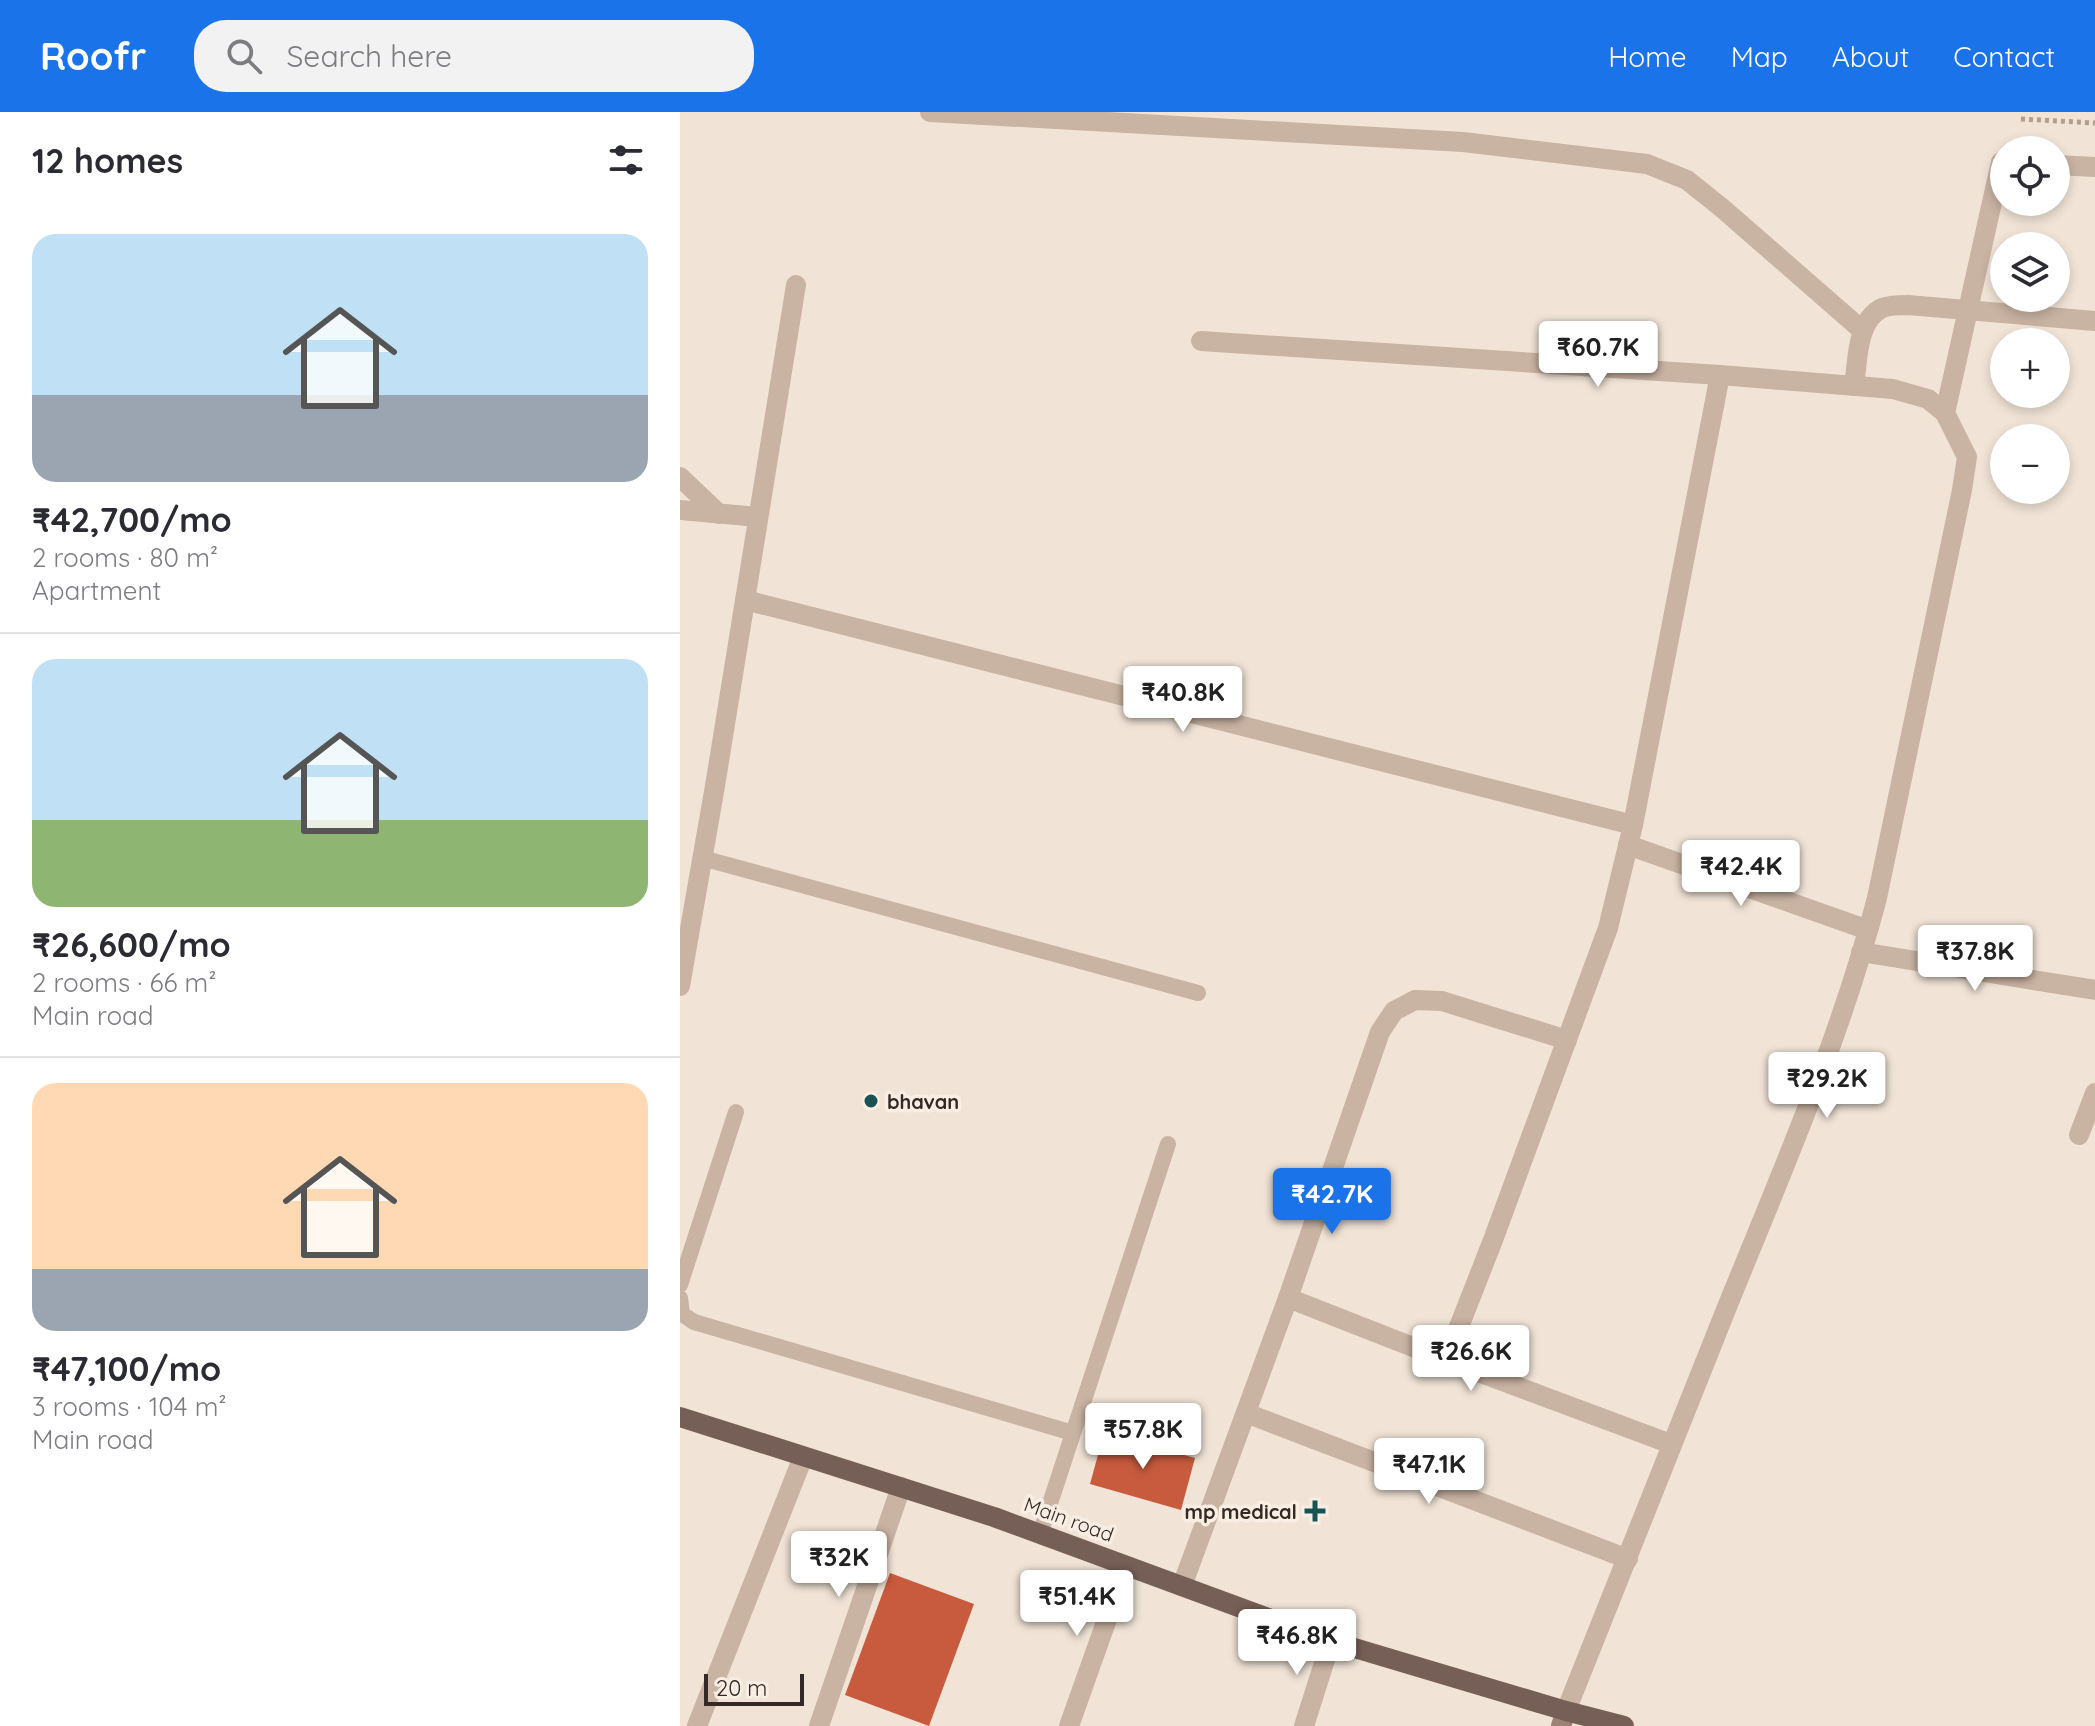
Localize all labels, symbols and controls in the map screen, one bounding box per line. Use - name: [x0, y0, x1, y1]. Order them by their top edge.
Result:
- search box: [194, 20, 754, 92]
- text: Roofr: [40, 32, 146, 80]
- icon: search: [222, 34, 266, 78]
- text: Search here: [286, 37, 452, 75]
- text: Home: [1608, 39, 1687, 74]
- text: Map: [1731, 39, 1788, 74]
- text: About: [1832, 39, 1909, 74]
- text: Contact: [1953, 39, 2055, 74]
- map controls: [1990, 136, 2070, 504]
- button: locate: [1990, 136, 2070, 216]
- icon: filters: [604, 138, 648, 182]
- text: 12 homes: [32, 139, 183, 182]
- button: layers: [1990, 232, 2070, 312]
- icon: home: [268, 286, 412, 430]
- pin: ₹60.7K: [1533, 321, 1663, 389]
- button: +: [1990, 328, 2070, 408]
- text: ₹60.7K: [1557, 330, 1639, 363]
- button: −: [1990, 424, 2070, 504]
- text: ₹42,700/mo: [32, 498, 232, 541]
- text: 2 rooms · 80 m²: [32, 541, 218, 574]
- text: Apartment: [32, 574, 161, 607]
- pin: ₹40.8K: [1118, 666, 1248, 734]
- text: ₹40.8K: [1141, 675, 1225, 708]
- icon: home: [268, 711, 412, 855]
- pin: ₹42.4K: [1676, 840, 1806, 908]
- text: ₹42.4K: [1700, 849, 1782, 882]
- text: ₹26,600/mo: [32, 923, 231, 966]
- pin: ₹37.8K: [1910, 925, 2040, 993]
- text: ₹37.8K: [1936, 934, 2014, 967]
- text: 2 rooms · 66 m²: [32, 966, 217, 999]
- text: Main road: [32, 999, 154, 1032]
- pin: ₹29.2K: [1762, 1052, 1892, 1120]
- text: ₹29.2K: [1786, 1061, 1868, 1094]
- place label: bhavan: [887, 1089, 959, 1114]
- marker: bhavan: [862, 1092, 880, 1110]
- icon: home: [268, 1135, 412, 1279]
- pin: ₹42.7K: [1267, 1168, 1397, 1236]
- text: ₹42.7K: [1291, 1177, 1373, 1210]
- pin: ₹26.6K: [1406, 1325, 1536, 1393]
- text: ₹26.6K: [1430, 1334, 1512, 1367]
- text: ₹47,100/mo: [32, 1347, 221, 1390]
- text: 3 rooms · 104 m²: [32, 1390, 227, 1423]
- pin: ₹57.8K: [1078, 1403, 1208, 1471]
- text: ₹57.8K: [1103, 1412, 1183, 1445]
- text: Main road: [32, 1423, 154, 1456]
- pin: ₹47.1K: [1364, 1438, 1494, 1506]
- text: ₹47.1K: [1392, 1447, 1466, 1480]
- street label: Main road: [1021, 1491, 1117, 1547]
- place label: mp medical: [1185, 1499, 1297, 1524]
- marker: mp medical: [1304, 1500, 1326, 1522]
- pin: ₹32K: [792, 1531, 886, 1599]
- text: ₹32K: [809, 1540, 869, 1573]
- pin: ₹51.4K: [1012, 1570, 1142, 1638]
- text: ₹51.4K: [1038, 1579, 1116, 1612]
- pin: ₹46.8K: [1232, 1609, 1362, 1677]
- text: ₹46.8K: [1256, 1618, 1338, 1651]
- scale bar: [704, 1670, 804, 1706]
- text: 20 m: [716, 1674, 767, 1702]

